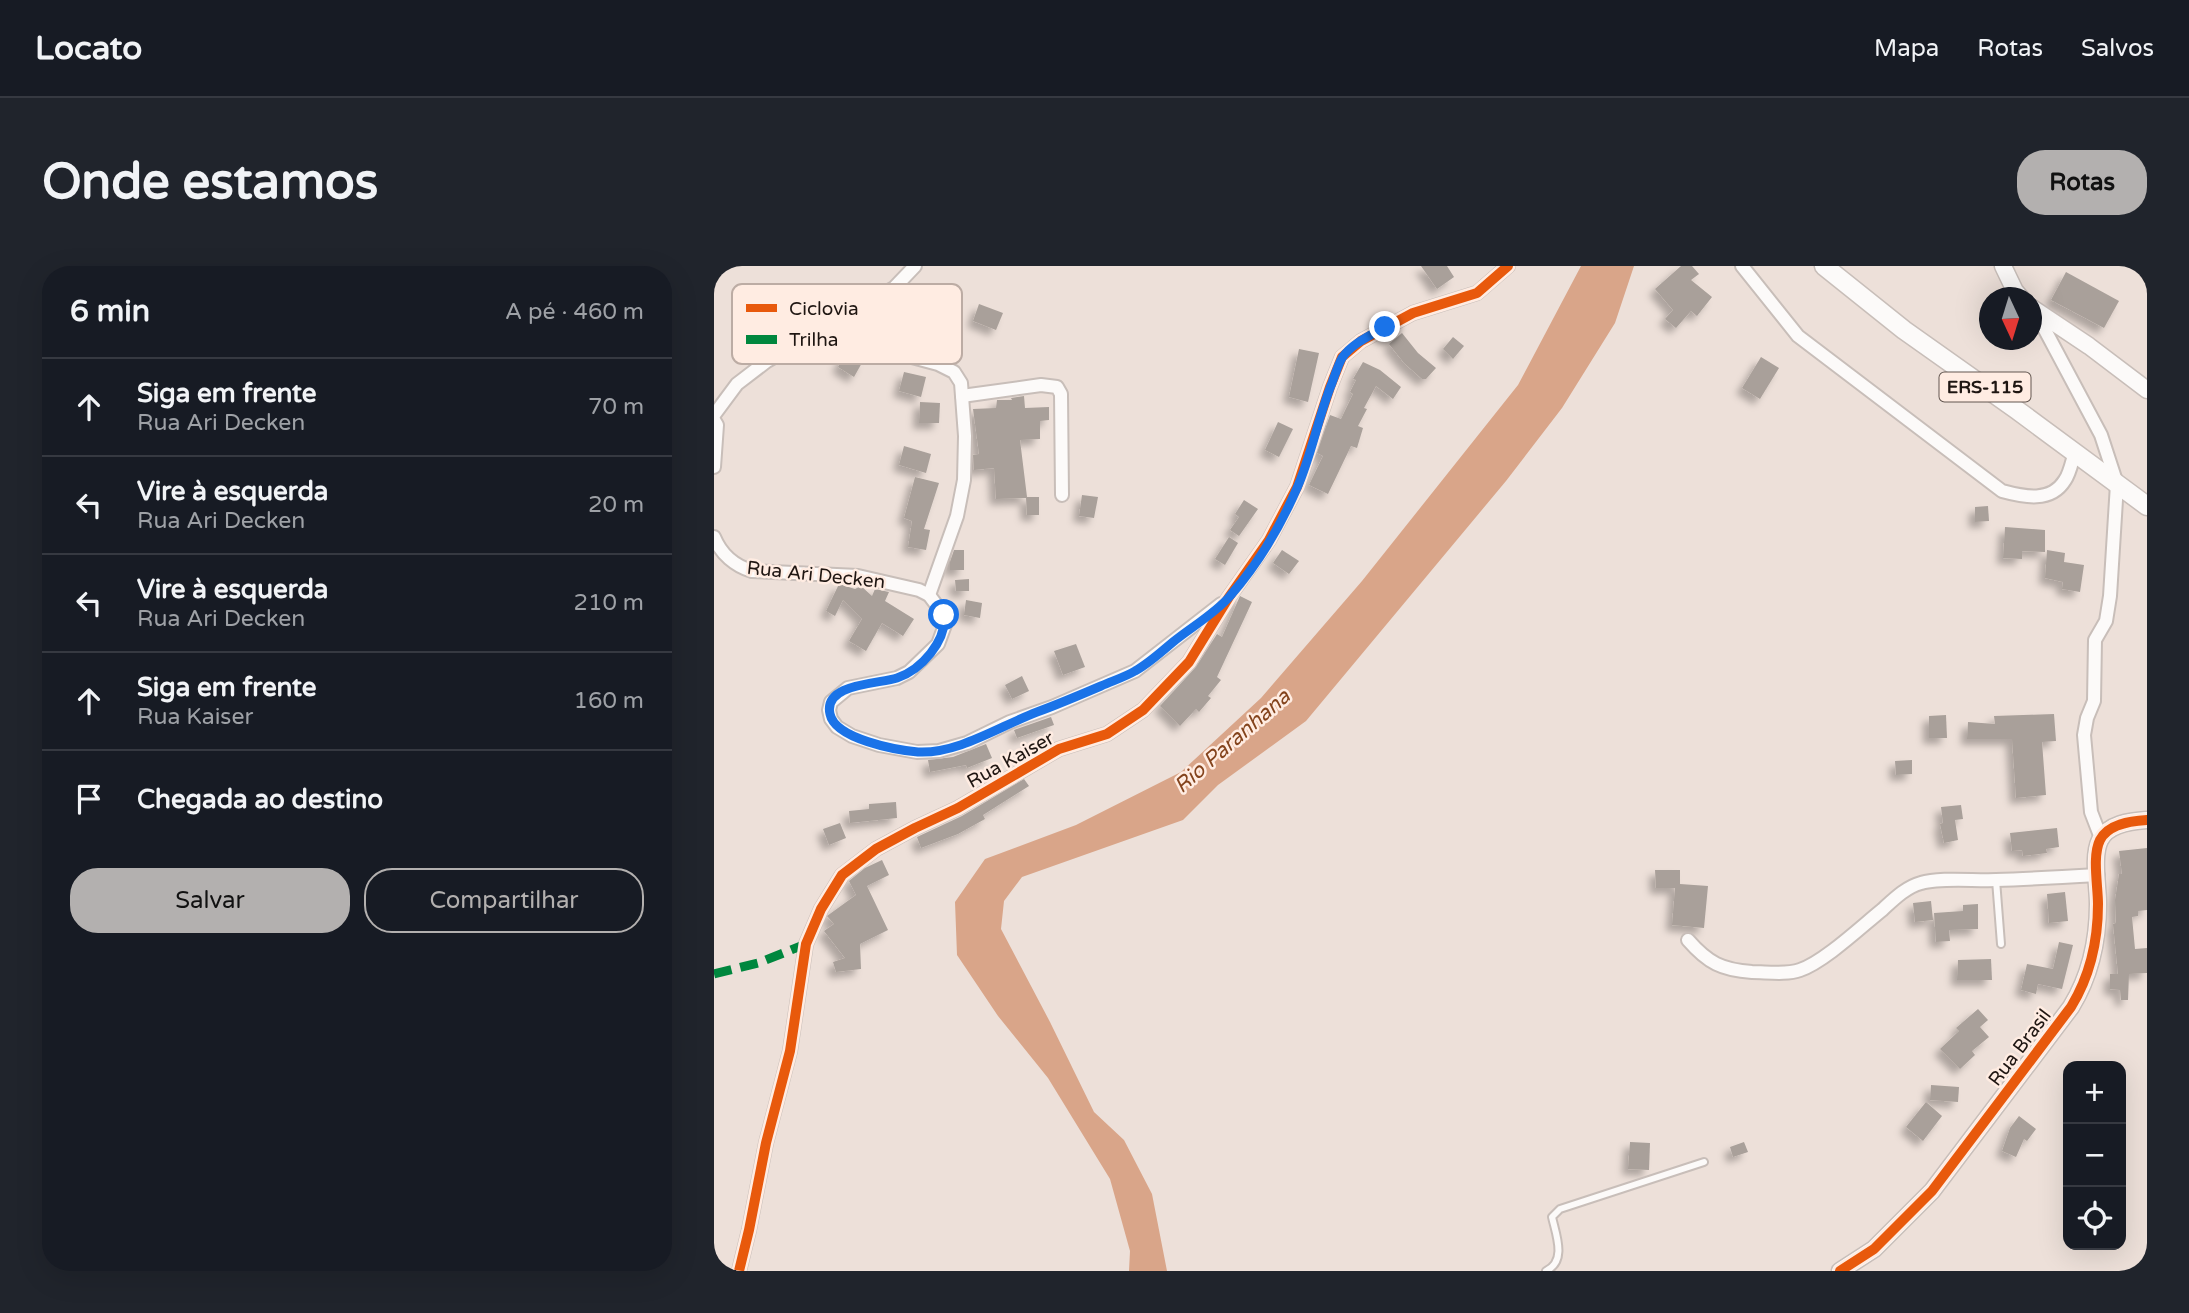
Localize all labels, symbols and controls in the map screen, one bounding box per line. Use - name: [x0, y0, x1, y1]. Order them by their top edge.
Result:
- text: Locato: [35, 29, 142, 68]
- text: Mapa: [1874, 34, 1939, 63]
- text: Rotas: [1977, 34, 2043, 63]
- text: Salvos: [2081, 34, 2154, 63]
- button: Rotas: [2017, 150, 2147, 215]
- text: Onde estamos: [42, 153, 378, 212]
- legend: [732, 284, 962, 364]
- north arrow: [1979, 287, 2042, 350]
- text: 6 min: [70, 293, 150, 330]
- text: A pé · 460 m: [505, 298, 644, 326]
- text: Ciclovia: [789, 298, 859, 320]
- route end: [1369, 311, 1400, 342]
- text: Trilha: [789, 329, 838, 351]
- road number: ERS-115: [1940, 372, 2030, 402]
- text: Siga em frente: [137, 378, 317, 409]
- icon: ahead: [70, 388, 108, 426]
- text: 70 m: [588, 393, 644, 421]
- text: Rua Ari Decken: [137, 409, 305, 437]
- text: Vire à esquerda: [137, 476, 328, 507]
- icon: left: [70, 486, 108, 524]
- text: 20 m: [588, 491, 644, 519]
- text: Rua Ari Decken: [137, 507, 305, 535]
- street label: Rua Ari Decken: [746, 557, 886, 593]
- text: Vire à esquerda: [137, 574, 328, 605]
- icon: left: [70, 584, 108, 622]
- text: 210 m: [574, 589, 644, 617]
- route start: [928, 599, 959, 630]
- text: Rua Ari Decken: [137, 605, 305, 633]
- text: Siga em frente: [137, 672, 317, 703]
- icon: ahead: [70, 682, 108, 720]
- water label: Rio Paranhana: [1169, 683, 1296, 799]
- text: 160 m: [574, 687, 644, 715]
- text: Rua Kaiser: [137, 703, 253, 731]
- street label: Rua Kaiser: [963, 727, 1058, 793]
- icon: arrive: [70, 780, 108, 818]
- text: Chegada ao destino: [137, 784, 383, 815]
- button: Salvar: [70, 868, 350, 933]
- button: Compartilhar: [364, 868, 644, 933]
- street label: Rua Brasil: [1984, 1005, 2056, 1090]
- map controls: [2063, 1061, 2126, 1250]
- button: +: [2063, 1061, 2126, 1124]
- button: −: [2063, 1124, 2126, 1187]
- button: locate: [2063, 1187, 2126, 1250]

